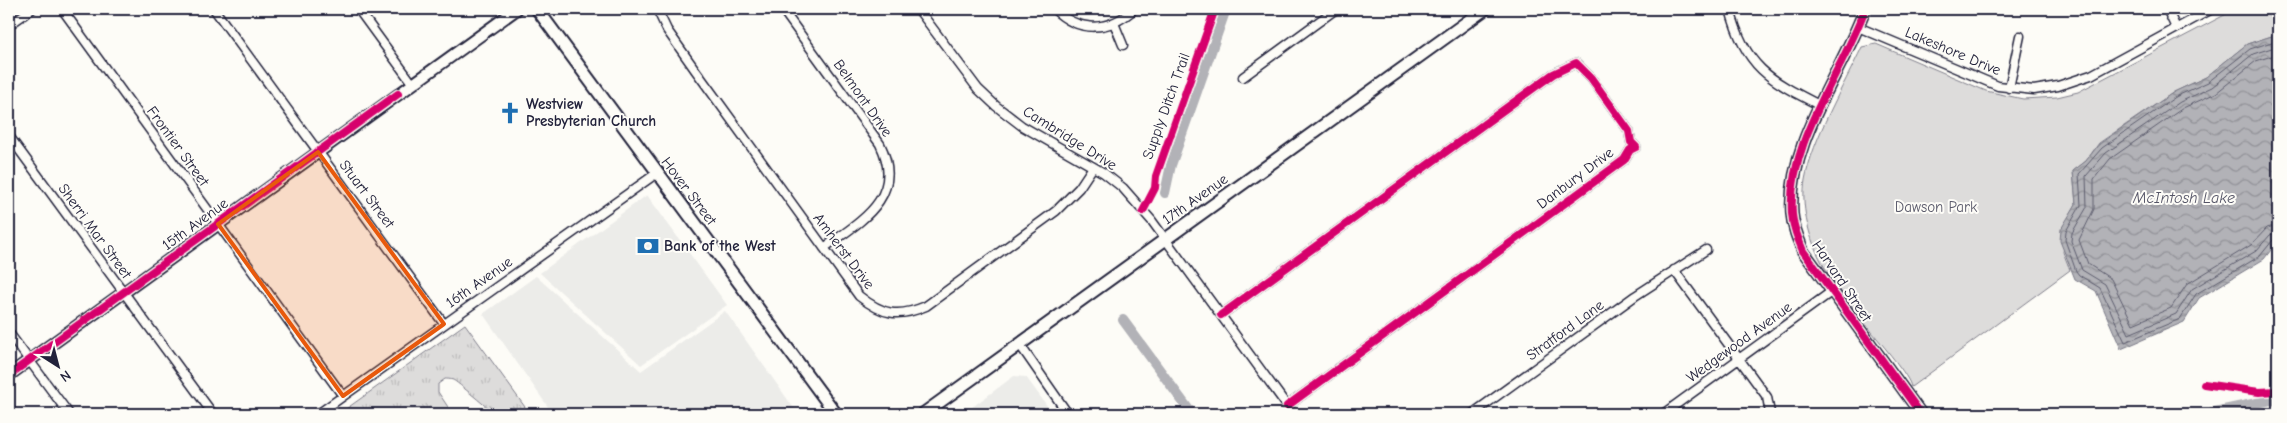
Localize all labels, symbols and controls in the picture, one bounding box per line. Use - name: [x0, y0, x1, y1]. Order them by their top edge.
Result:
- street label: Lakeshore Drive: [1902, 23, 2004, 79]
- street label: Supply Ditch Trail: [1138, 50, 1194, 162]
- street label: Belmont Drive: [830, 56, 897, 141]
- place label: Westview Presbyterian Church: [526, 95, 656, 130]
- church icon: Westview Presbyterian Church: [497, 100, 523, 126]
- street label: Cambridge Drive: [1020, 102, 1121, 174]
- street label: Frontier Street: [143, 103, 213, 190]
- street label: Danbury Drive: [1533, 143, 1617, 213]
- street label: Hover Street: [658, 153, 721, 229]
- street label: Stuart Street: [335, 156, 399, 232]
- street label: 17th Avenue: [1159, 170, 1232, 228]
- street label: Sherri Mar Street: [55, 180, 136, 283]
- water label: McIntosh Lake: [2132, 189, 2235, 207]
- street label: 15th Avenue: [159, 194, 232, 254]
- park label: Dawson Park: [1895, 198, 1978, 216]
- street label: Amherst Drive: [810, 209, 879, 293]
- bank icon: Bank of the West: [635, 233, 661, 259]
- place label: Bank of the West: [664, 237, 777, 255]
- street label: Harvard Street: [1808, 237, 1876, 326]
- street label: 16th Avenue: [442, 252, 516, 311]
- street label: Stratford Lane: [1523, 296, 1608, 364]
- street label: Wedgewood Avenue: [1683, 297, 1796, 386]
- north arrow: [32, 340, 82, 390]
- text: N: [57, 367, 74, 386]

